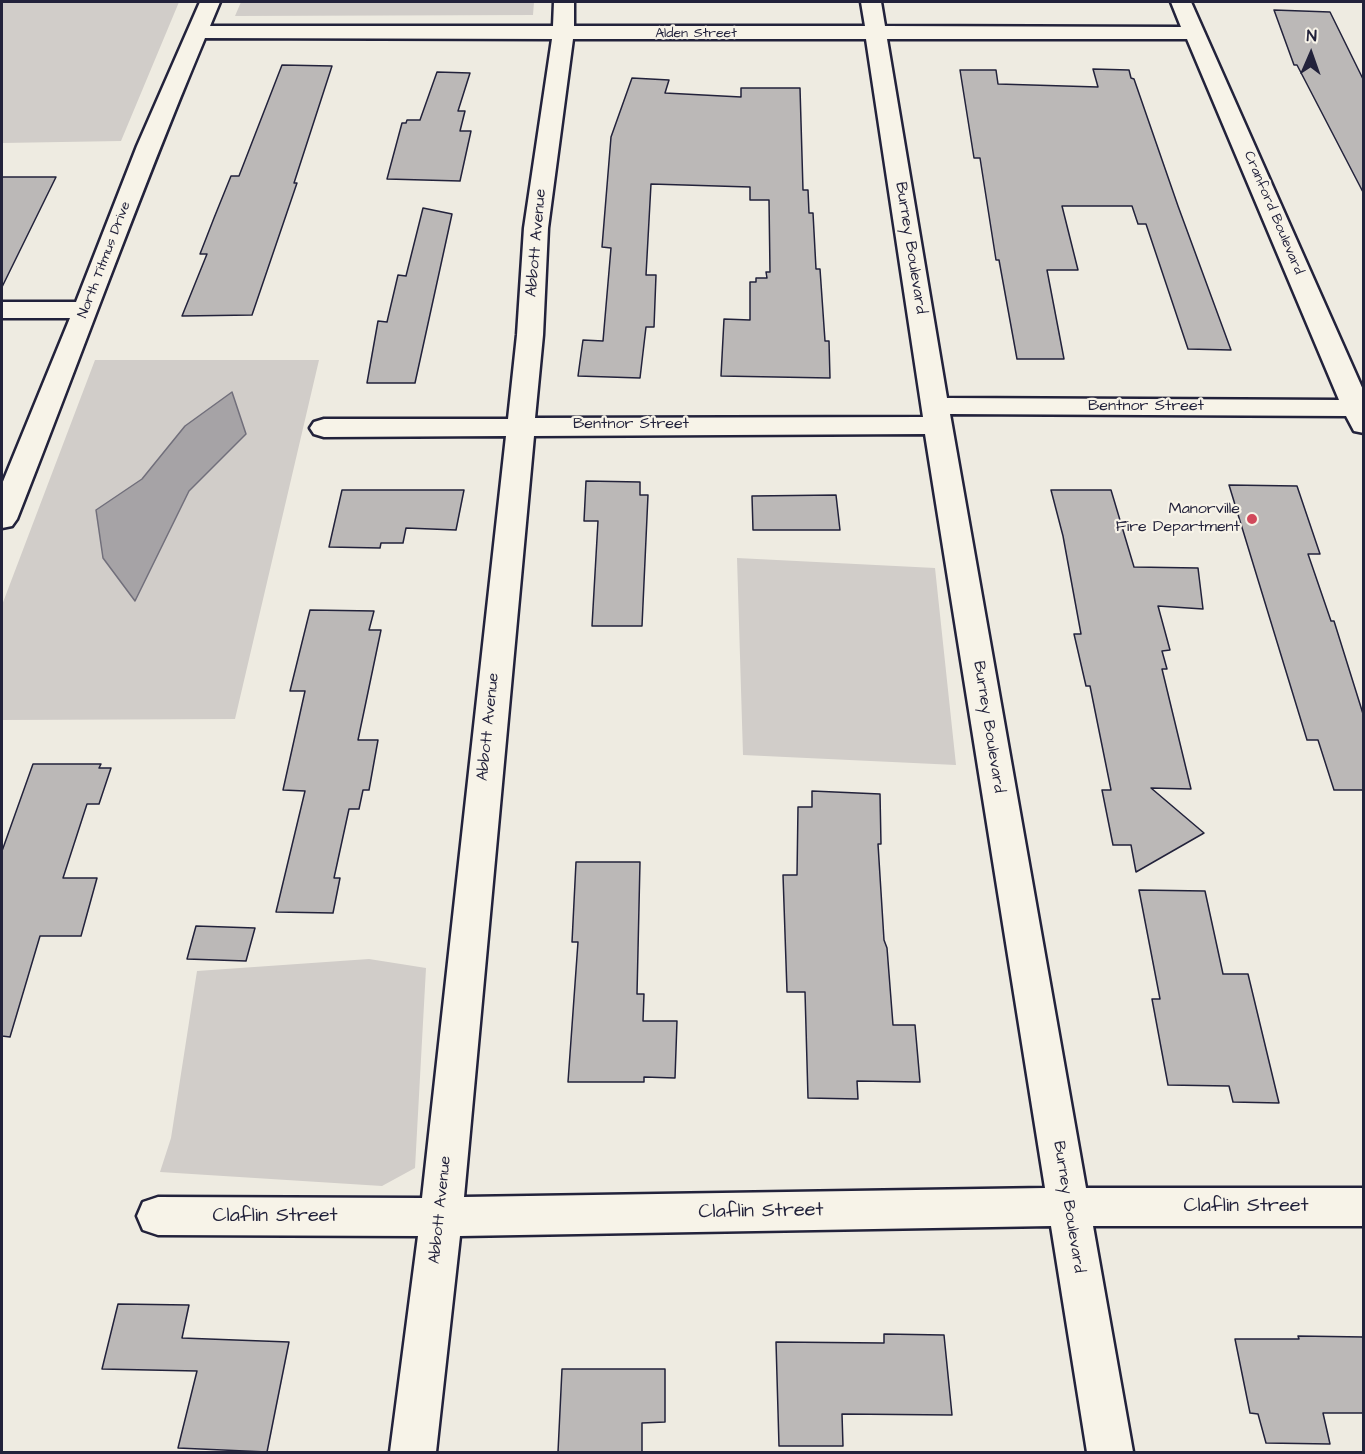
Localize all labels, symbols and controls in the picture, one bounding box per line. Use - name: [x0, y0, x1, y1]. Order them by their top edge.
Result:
- north arrow: [1281, 24, 1341, 84]
- text: N: [1306, 25, 1317, 47]
- street label: Alden Street: [655, 26, 737, 42]
- street label: Cranford Boulevard: [1239, 149, 1307, 277]
- street label: Burney Boulevard: [890, 181, 930, 315]
- street label: Abbott Avenue: [523, 188, 551, 298]
- street label: North Titmus Drive: [75, 199, 135, 321]
- street label: Bentnor Street: [1088, 397, 1204, 417]
- street label: Bentnor Street: [573, 415, 689, 435]
- place label: Manorville Fire Department: [1116, 500, 1240, 538]
- marker: Manorville Fire Department: [1245, 512, 1259, 526]
- street label: Burney Boulevard: [968, 660, 1008, 794]
- street label: Abbott Avenue: [474, 672, 504, 782]
- street label: Burney Boulevard: [1048, 1140, 1088, 1274]
- street label: Abbott Avenue: [426, 1155, 456, 1265]
- street label: Claflin Street: [1183, 1195, 1309, 1219]
- street label: Claflin Street: [698, 1199, 824, 1225]
- street label: Claflin Street: [212, 1205, 338, 1229]

